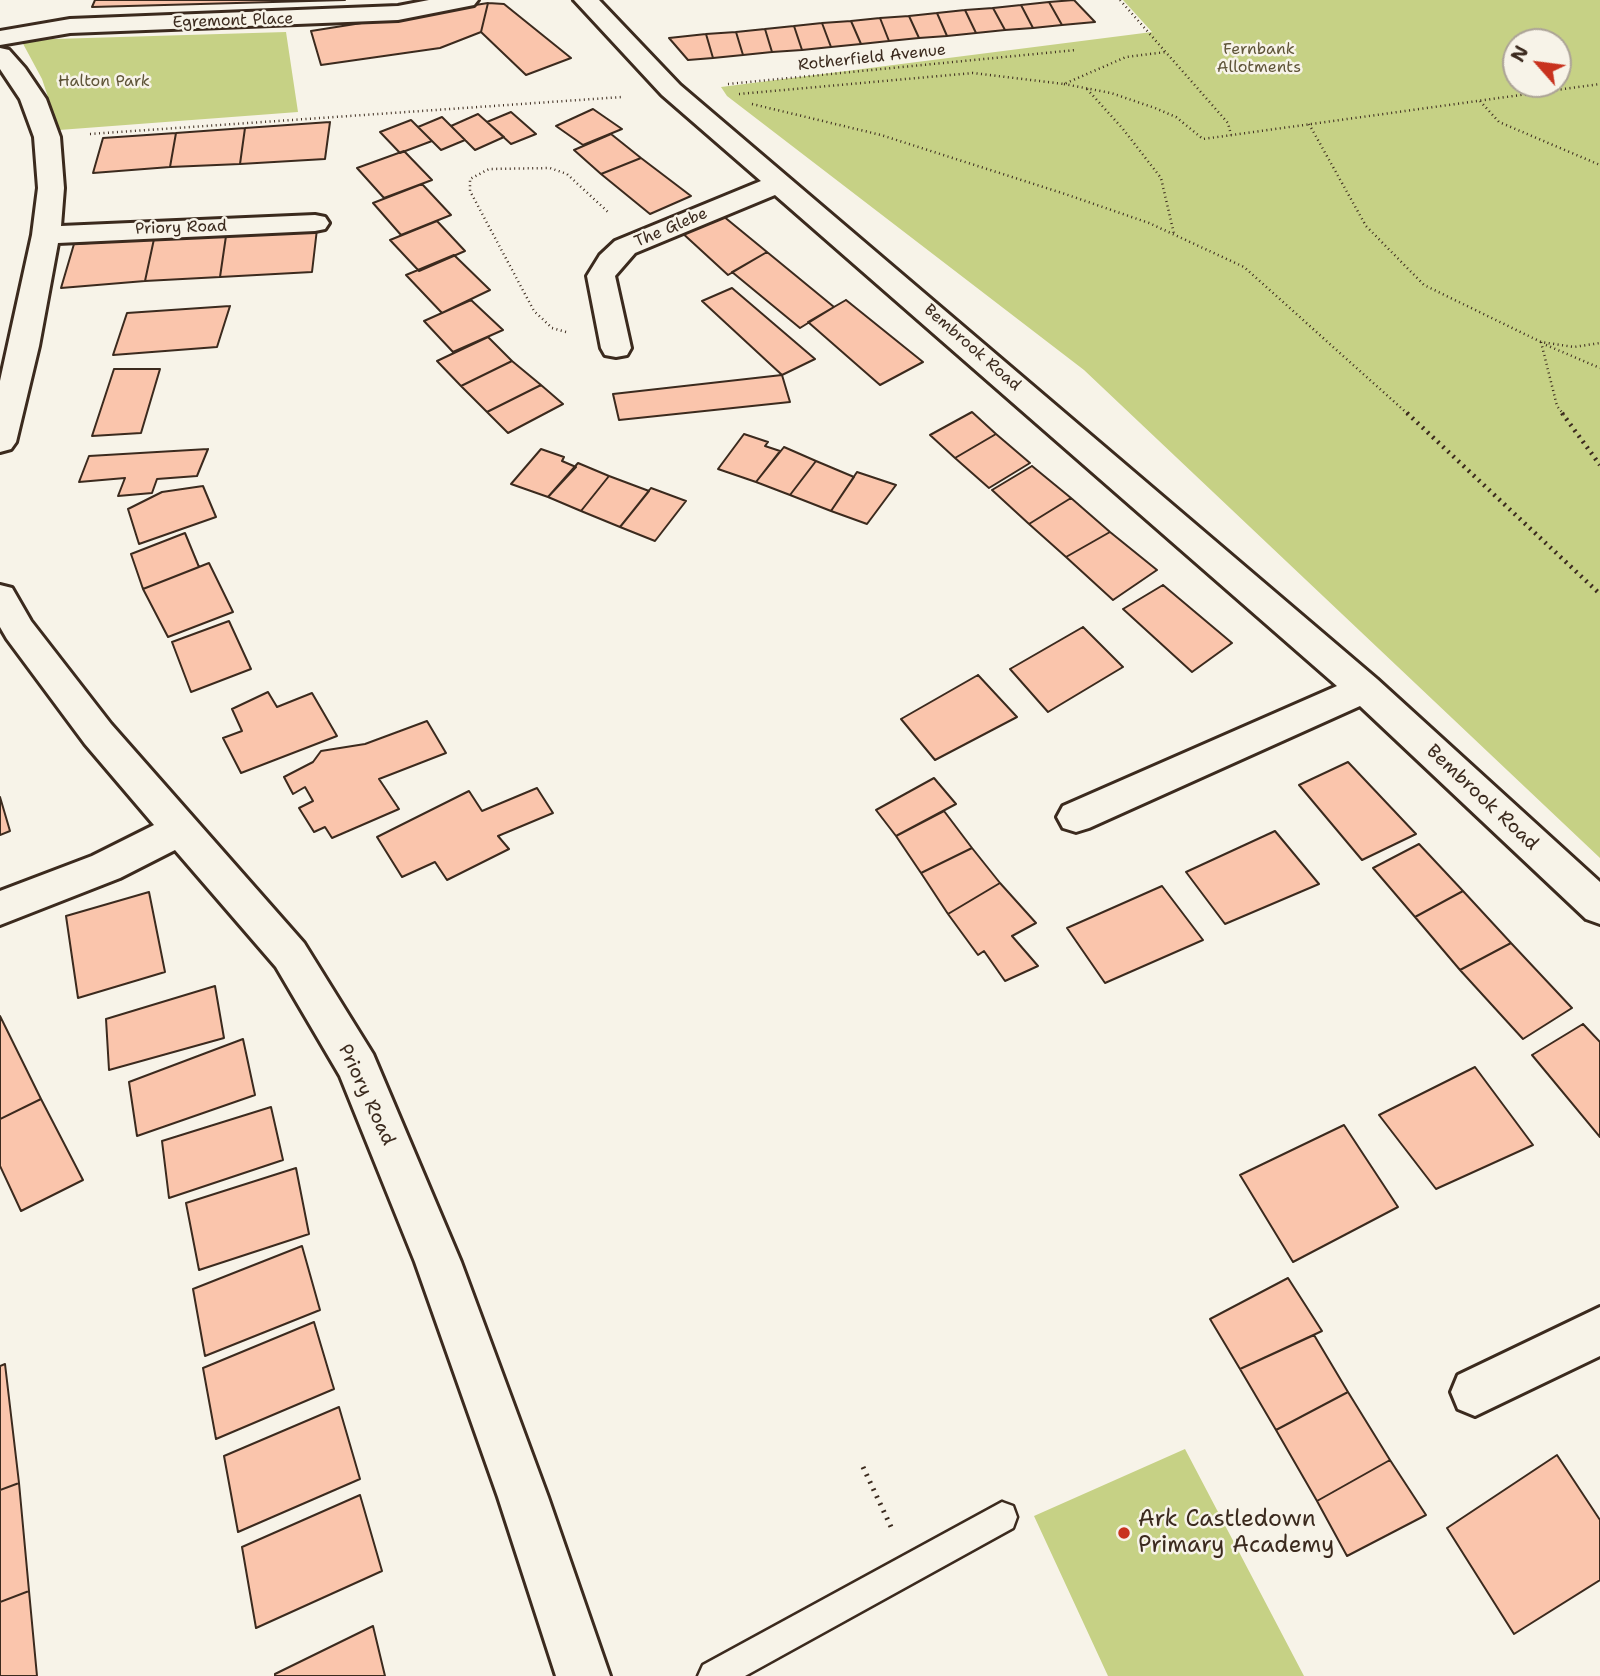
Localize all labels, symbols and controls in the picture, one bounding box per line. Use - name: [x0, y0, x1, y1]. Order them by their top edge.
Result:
- street label: Egremont Place: [172, 9, 294, 33]
- north arrow: [1502, 28, 1572, 98]
- park label: Fernbank Allotments: [1217, 40, 1301, 78]
- street label: Rotherfield Avenue: [797, 41, 947, 75]
- text: N: [1505, 41, 1534, 66]
- park label: Halton Park: [58, 72, 150, 92]
- street label: The Glebe: [632, 204, 710, 252]
- street label: Priory Road: [135, 217, 227, 239]
- street label: Bembrook Road: [920, 301, 1024, 395]
- street label: Bembrook Road: [1421, 740, 1543, 856]
- street label: Priory Road: [333, 1041, 399, 1149]
- place label: Ark Castledown Primary Academy: [1138, 1506, 1334, 1560]
- marker: Ark Castledown Primary Academy: [1116, 1525, 1132, 1541]

